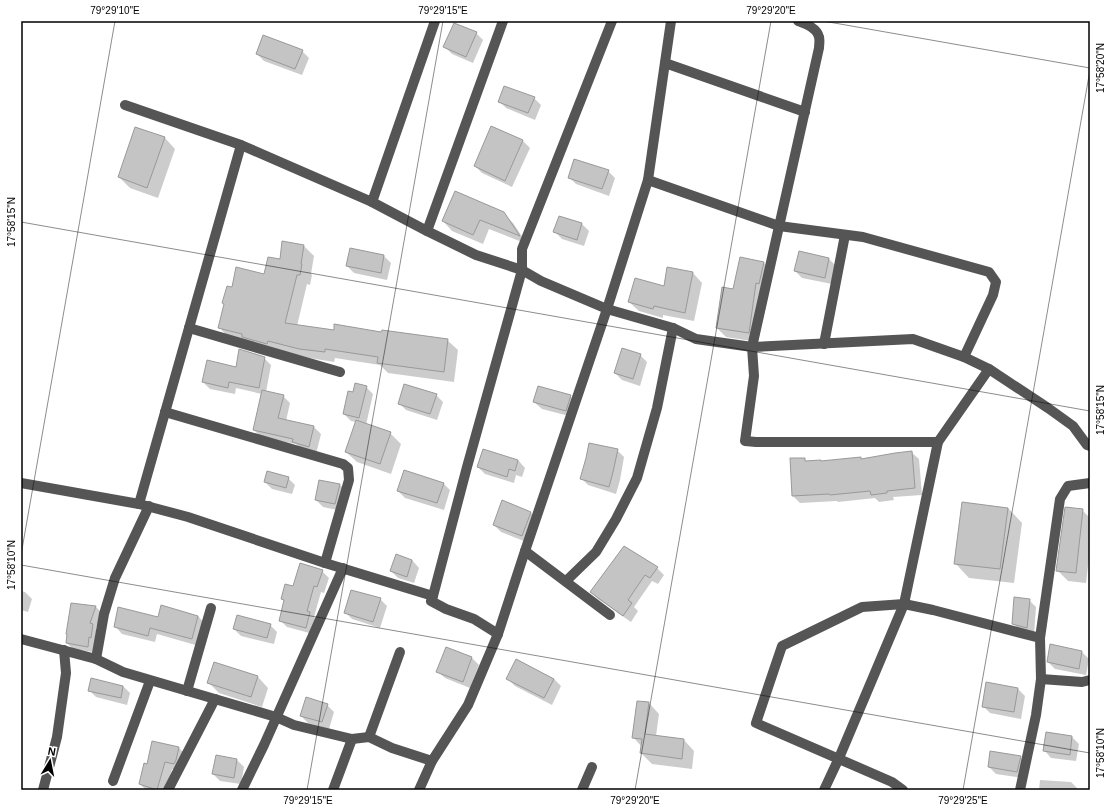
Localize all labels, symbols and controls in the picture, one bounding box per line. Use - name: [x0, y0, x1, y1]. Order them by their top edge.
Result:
- text: 79°29'10"E: [90, 5, 140, 16]
- text: 79°29'15"E: [418, 5, 468, 16]
- text: 79°29'20"E: [746, 5, 796, 16]
- text: 17°58'20"N: [1095, 43, 1106, 93]
- text: 17°58'15"N: [6, 197, 17, 247]
- text: 17°58'15"N: [1095, 385, 1106, 435]
- text: 17°58'10"N: [6, 540, 17, 590]
- text: 17°58'10"N: [1095, 728, 1106, 778]
- north arrow: [30, 741, 70, 781]
- text: N: [47, 745, 57, 758]
- text: 79°29'15"E: [283, 795, 333, 806]
- text: 79°29'20"E: [610, 795, 660, 806]
- text: 79°29'25"E: [938, 795, 988, 806]

